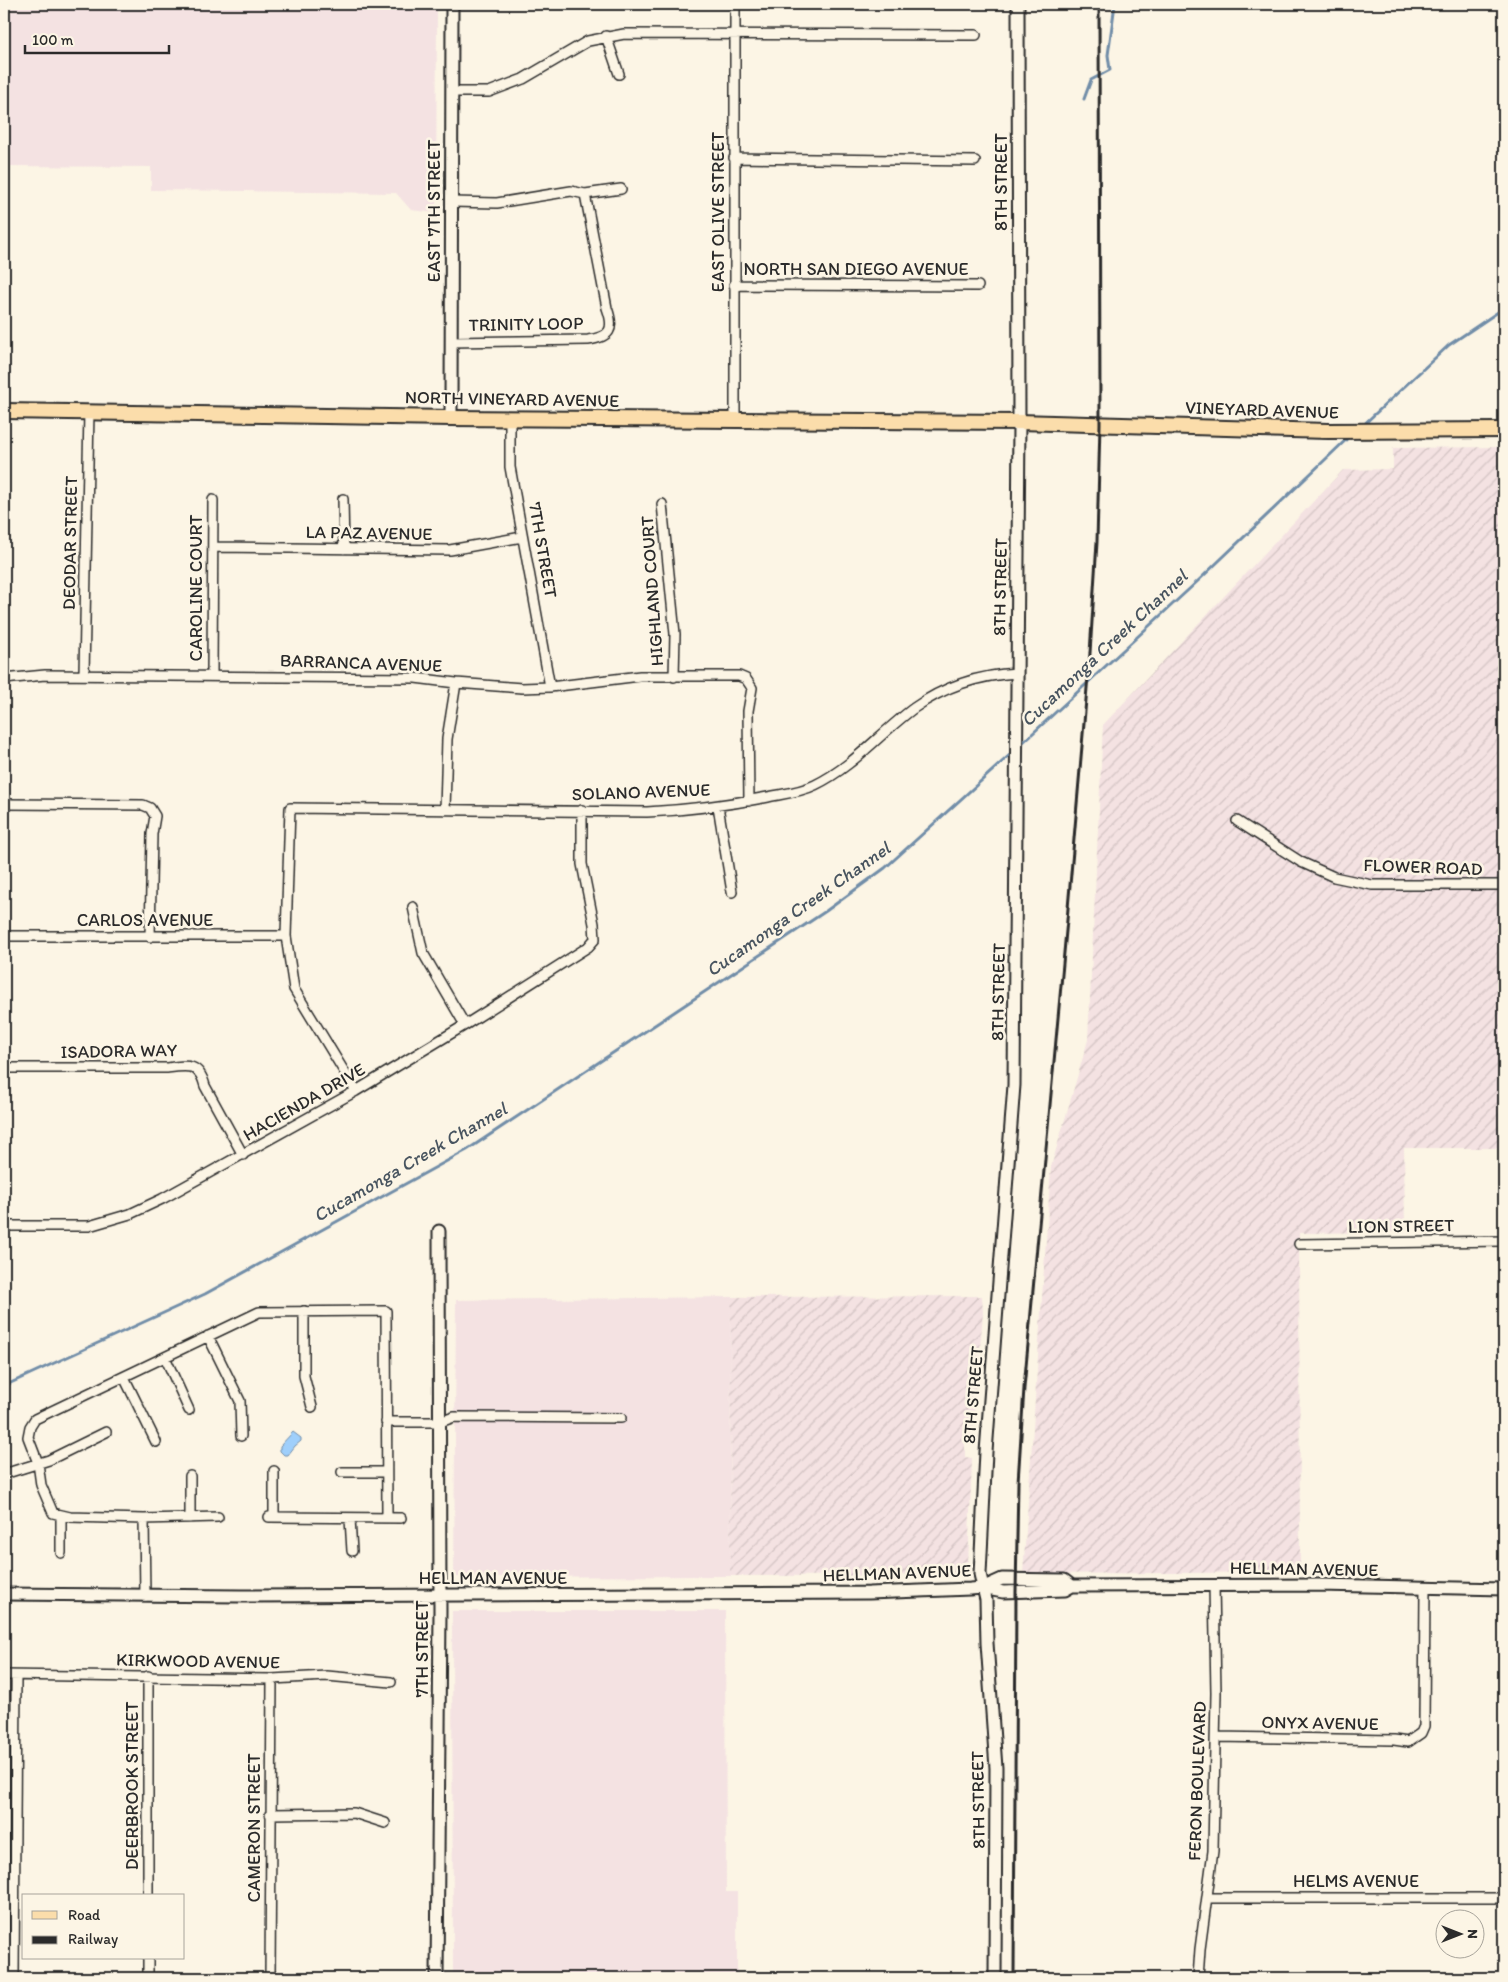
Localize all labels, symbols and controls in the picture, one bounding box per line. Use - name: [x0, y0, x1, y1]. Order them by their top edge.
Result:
- scale bar: [25, 22, 169, 54]
- text: 100 m: [32, 31, 74, 49]
- street label: EAST OLIVE STREET: [707, 132, 729, 292]
- street label: 8TH STREET: [990, 133, 1012, 231]
- street label: EAST 7TH STREET: [423, 140, 445, 282]
- street label: NORTH SAN DIEGO AVENUE: [744, 258, 968, 280]
- street label: TRINITY LOOP: [469, 312, 583, 336]
- street label: NORTH VINEYARD AVENUE: [405, 386, 619, 412]
- street label: VINEYARD AVENUE: [1185, 396, 1339, 424]
- street label: DEODAR STREET: [58, 476, 82, 610]
- street label: 7TH STREET: [524, 500, 562, 600]
- street label: CAROLINE COURT: [185, 515, 207, 661]
- street label: HIGHLAND COURT: [636, 515, 668, 667]
- street label: LA PAZ AVENUE: [305, 521, 433, 545]
- street label: 8TH STREET: [988, 538, 1012, 636]
- water label: Cucamonga Creek Channel: [1016, 564, 1193, 731]
- street label: BARRANCA AVENUE: [279, 649, 443, 677]
- street label: SOLANO AVENUE: [571, 779, 711, 805]
- water label: Cucamonga Creek Channel: [701, 836, 896, 981]
- street label: FLOWER ROAD: [1363, 854, 1483, 880]
- street label: CARLOS AVENUE: [77, 909, 213, 931]
- street label: 8TH STREET: [986, 943, 1010, 1041]
- street label: ISADORA WAY: [61, 1039, 178, 1063]
- street label: HACIENDA DRIVE: [239, 1058, 369, 1146]
- water label: Cucamonga Creek Channel: [309, 1096, 512, 1227]
- street label: LION STREET: [1348, 1214, 1454, 1238]
- street label: 8TH STREET: [958, 1345, 988, 1445]
- street label: HELLMAN AVENUE: [1230, 1557, 1378, 1581]
- street label: HELLMAN AVENUE: [822, 1559, 972, 1587]
- street label: HELLMAN AVENUE: [419, 1567, 567, 1589]
- street label: 7TH STREET: [411, 1600, 433, 1698]
- street label: KIRKWOOD AVENUE: [116, 1649, 280, 1673]
- street label: FERON BOULEVARD: [1183, 1701, 1211, 1861]
- street label: DEERBROOK STREET: [121, 1702, 143, 1870]
- street label: ONYX AVENUE: [1261, 1711, 1379, 1735]
- street label: 8TH STREET: [966, 1751, 990, 1849]
- street label: CAMERON STREET: [243, 1753, 265, 1903]
- street label: HELMS AVENUE: [1293, 1870, 1419, 1892]
- legend: [22, 1894, 185, 1960]
- text: Road: [68, 1906, 101, 1924]
- north arrow: [1436, 1910, 1486, 1960]
- text: N: [1464, 1929, 1481, 1939]
- text: Railway: [68, 1930, 118, 1948]

